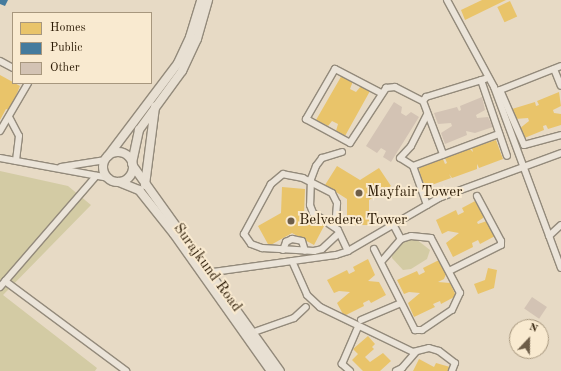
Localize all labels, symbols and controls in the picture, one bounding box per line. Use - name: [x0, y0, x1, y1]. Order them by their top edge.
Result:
- legend: [12, 12, 152, 84]
- text: Homes: [50, 22, 86, 34]
- text: Public: [50, 42, 82, 54]
- text: Other: [50, 62, 80, 74]
- place label: Mayfair Tower: [367, 184, 462, 202]
- marker: Mayfair Tower: [354, 188, 364, 198]
- place label: Belvedere Tower: [299, 212, 407, 230]
- marker: Belvedere Tower: [286, 216, 296, 226]
- street label: Surajkund Road: [169, 220, 245, 316]
- north arrow: [509, 319, 549, 359]
- text: N: [527, 322, 539, 335]

